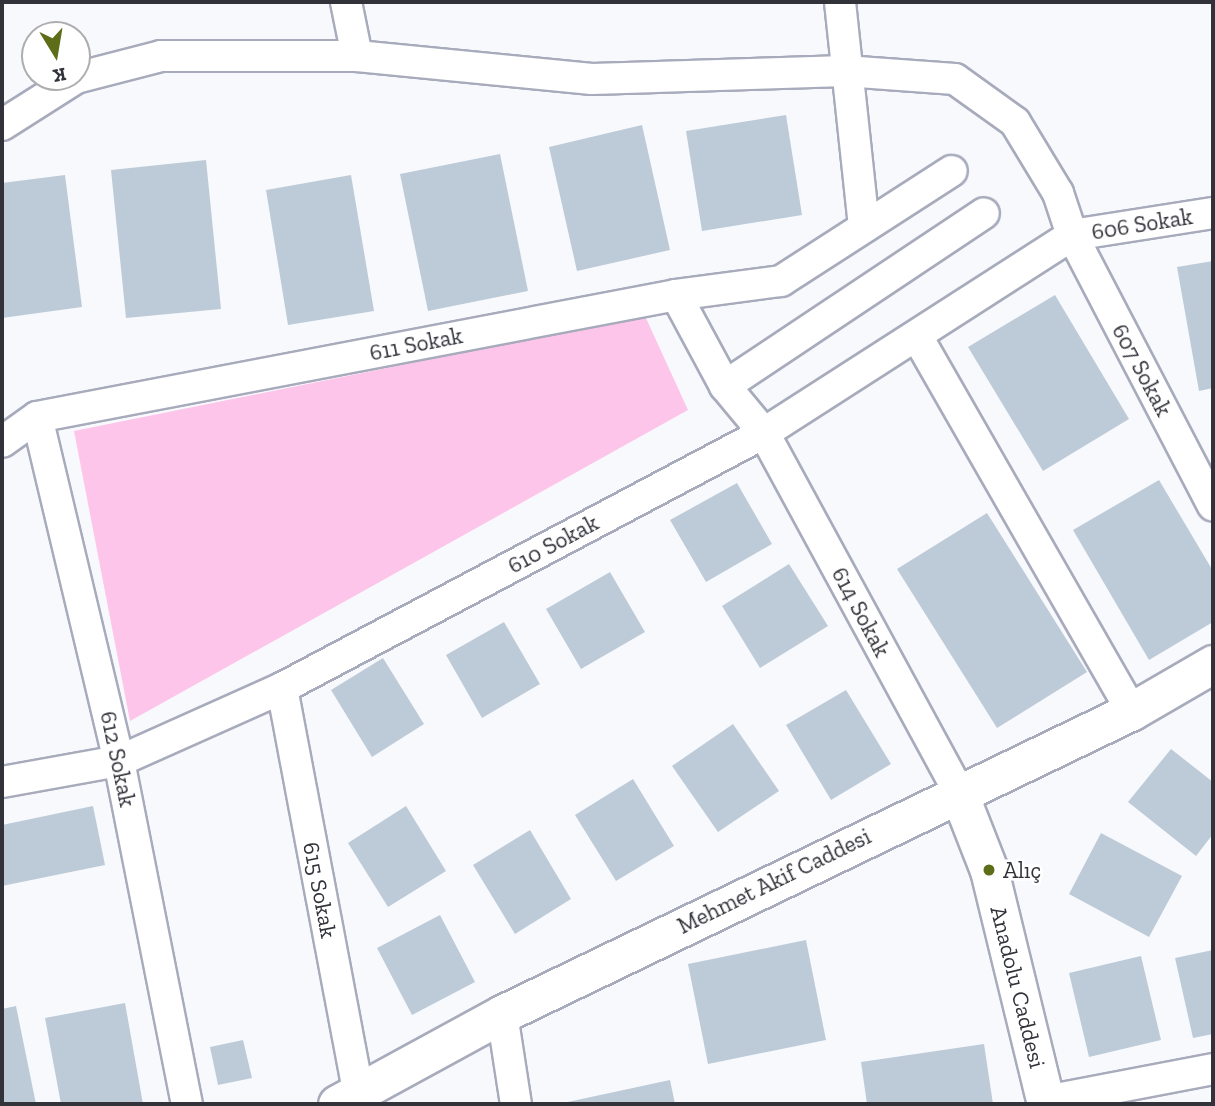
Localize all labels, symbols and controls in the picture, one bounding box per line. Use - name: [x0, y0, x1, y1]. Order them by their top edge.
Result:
- north arrow: [21, 21, 91, 91]
- text: K: [51, 63, 68, 88]
- street label: 606 Sokak: [1089, 202, 1195, 246]
- street label: 607 Sokak: [1106, 319, 1178, 421]
- street label: 611 Sokak: [367, 321, 465, 367]
- street label: 610 Sokak: [503, 509, 603, 579]
- street label: 614 Sokak: [826, 562, 896, 662]
- street label: 612 Sokak: [94, 709, 142, 809]
- street label: Mehmet Akif Caddesi: [673, 822, 875, 940]
- street label: 615 Sokak: [297, 840, 343, 940]
- place label: Alıç: [1003, 856, 1041, 884]
- marker: Alıç: [981, 862, 997, 878]
- street label: Anadolu Caddesi: [984, 903, 1052, 1071]

